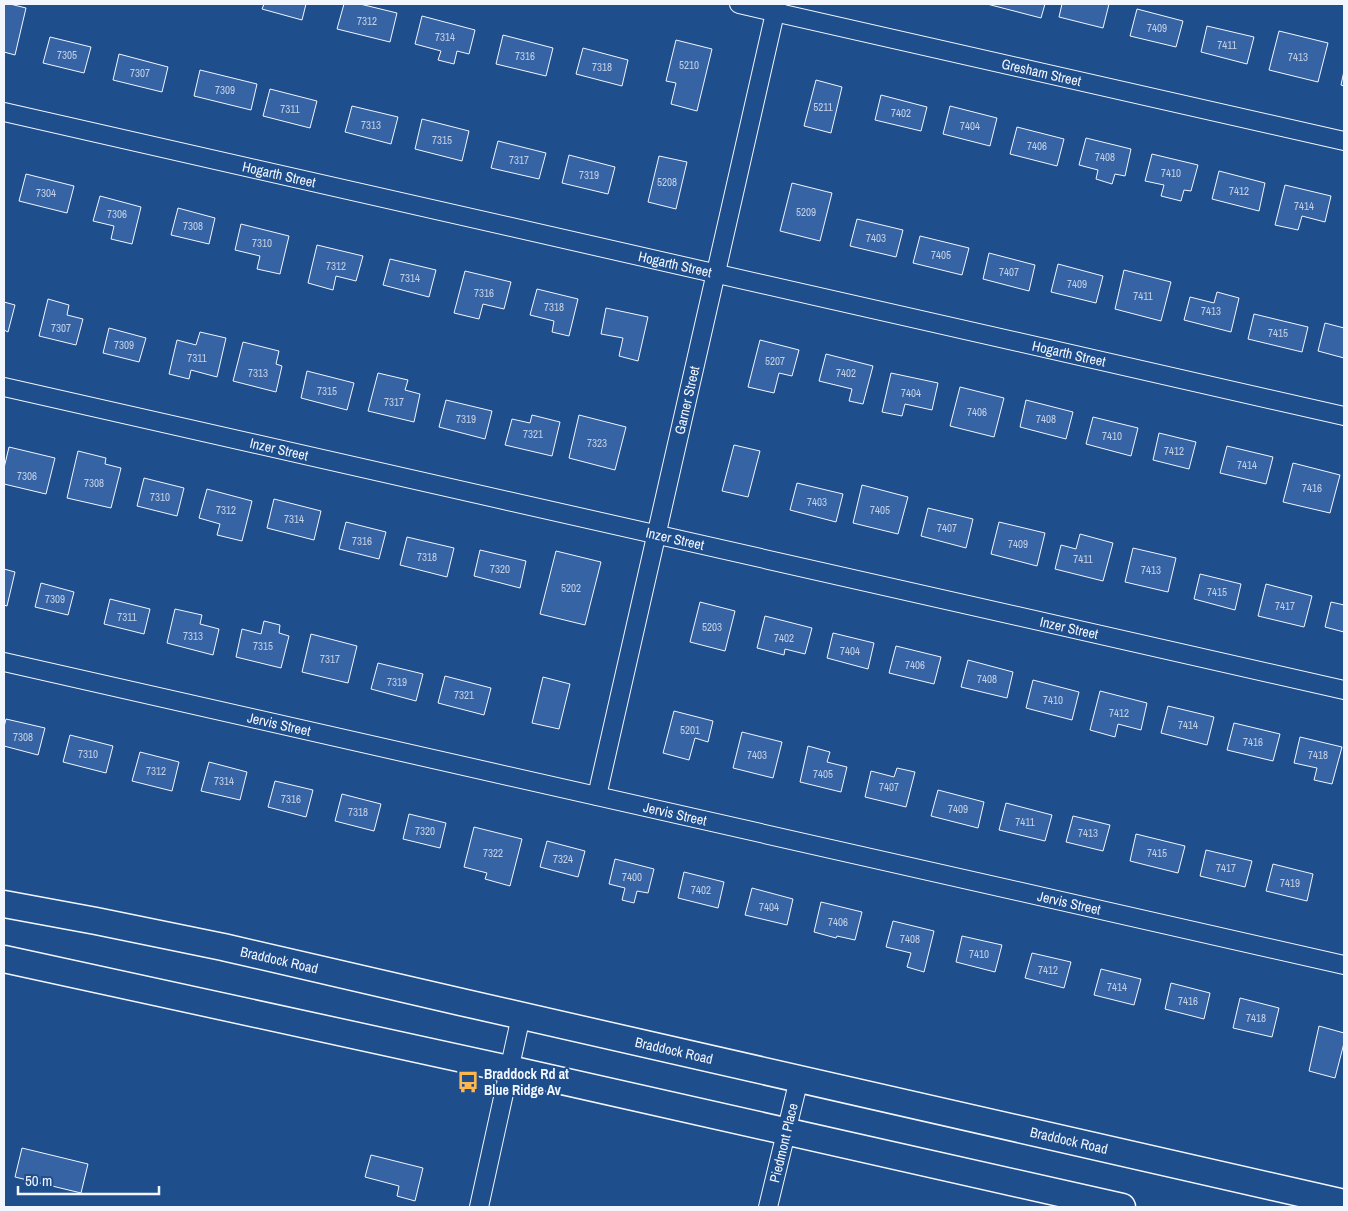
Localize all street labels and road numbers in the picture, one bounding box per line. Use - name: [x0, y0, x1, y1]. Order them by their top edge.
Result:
- street label: Gresham Street: [1000, 55, 1083, 90]
- street label: Hogarth Street: [241, 157, 317, 191]
- street label: Hogarth Street: [636, 247, 713, 281]
- street label: Hogarth Street: [1030, 337, 1107, 371]
- street label: Garner Street: [670, 364, 703, 436]
- street label: Inzer Street: [248, 434, 310, 465]
- street label: Inzer Street: [644, 523, 706, 554]
- street label: Inzer Street: [1038, 613, 1100, 643]
- street label: Jervis Street: [246, 708, 313, 740]
- street label: Jervis Street: [642, 798, 709, 830]
- street label: Jervis Street: [1036, 887, 1103, 919]
- street label: Braddock Road: [239, 942, 320, 978]
- street label: Braddock Road: [633, 1033, 715, 1068]
- street label: Piedmont Place: [765, 1101, 802, 1184]
- street label: Braddock Road: [1028, 1123, 1110, 1158]

